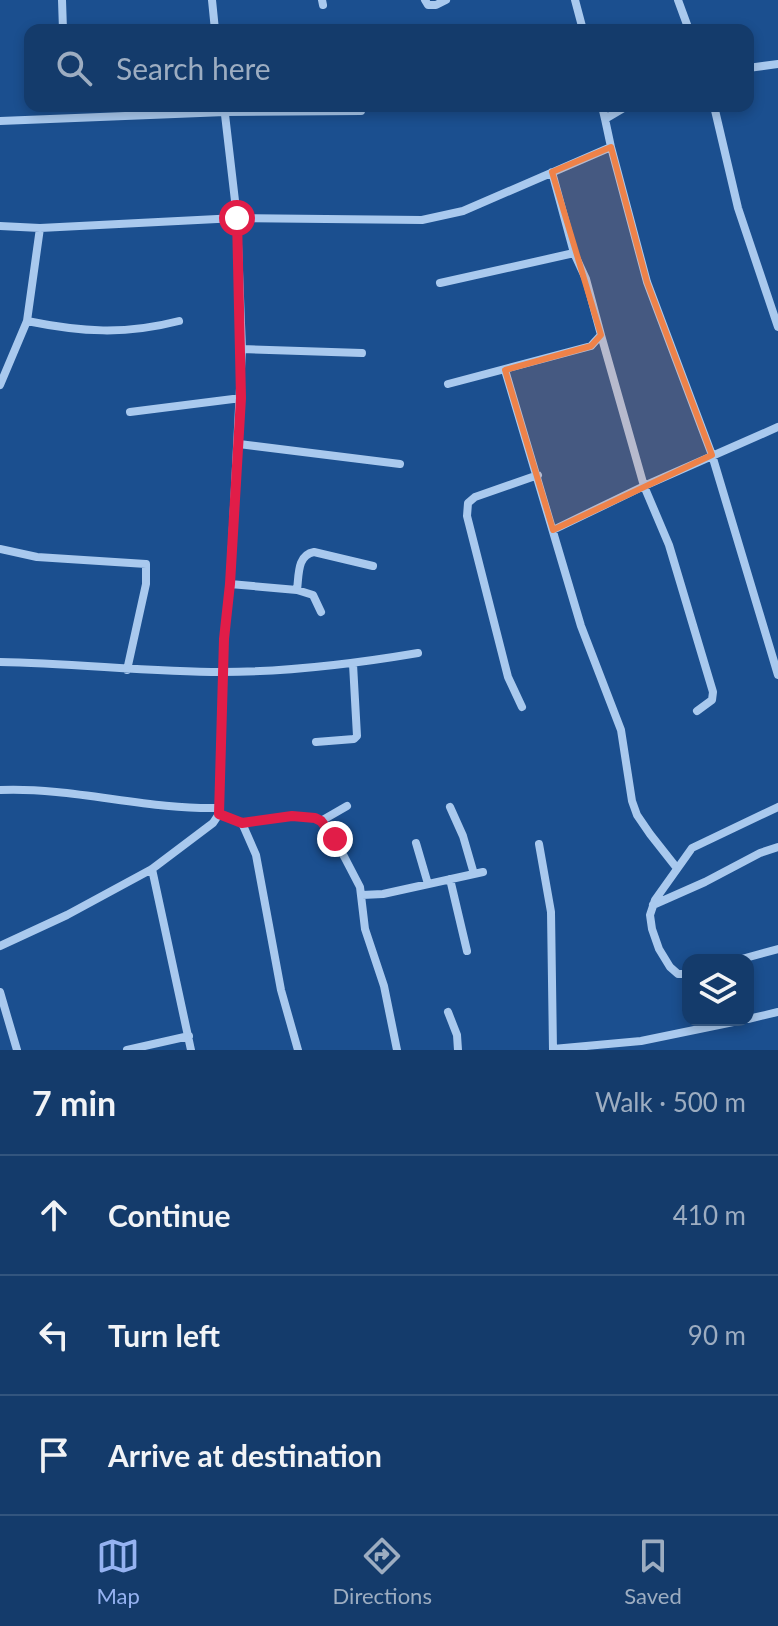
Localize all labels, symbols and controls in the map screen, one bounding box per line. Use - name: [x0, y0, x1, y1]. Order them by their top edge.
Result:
- search box: [24, 24, 754, 112]
- icon: search: [52, 46, 96, 90]
- text: Search here: [116, 50, 271, 86]
- route start: [219, 200, 255, 236]
- route end: [317, 821, 353, 857]
- map controls: [682, 954, 754, 1026]
- button: layers: [682, 954, 754, 1026]
- text: 7 min: [32, 1082, 116, 1123]
- text: Walk · 500 m: [595, 1086, 746, 1118]
- icon: ahead: [32, 1193, 76, 1237]
- text: Continue: [108, 1197, 231, 1233]
- text: 410 m: [673, 1199, 746, 1231]
- icon: left: [32, 1313, 76, 1357]
- text: Turn left: [108, 1317, 220, 1353]
- text: 90 m: [688, 1319, 746, 1351]
- icon: arrive: [32, 1433, 76, 1477]
- text: Arrive at destination: [108, 1437, 382, 1473]
- tab: Map: [96, 1534, 140, 1609]
- tab: Directions: [333, 1534, 432, 1609]
- tab: Saved: [624, 1534, 682, 1609]

